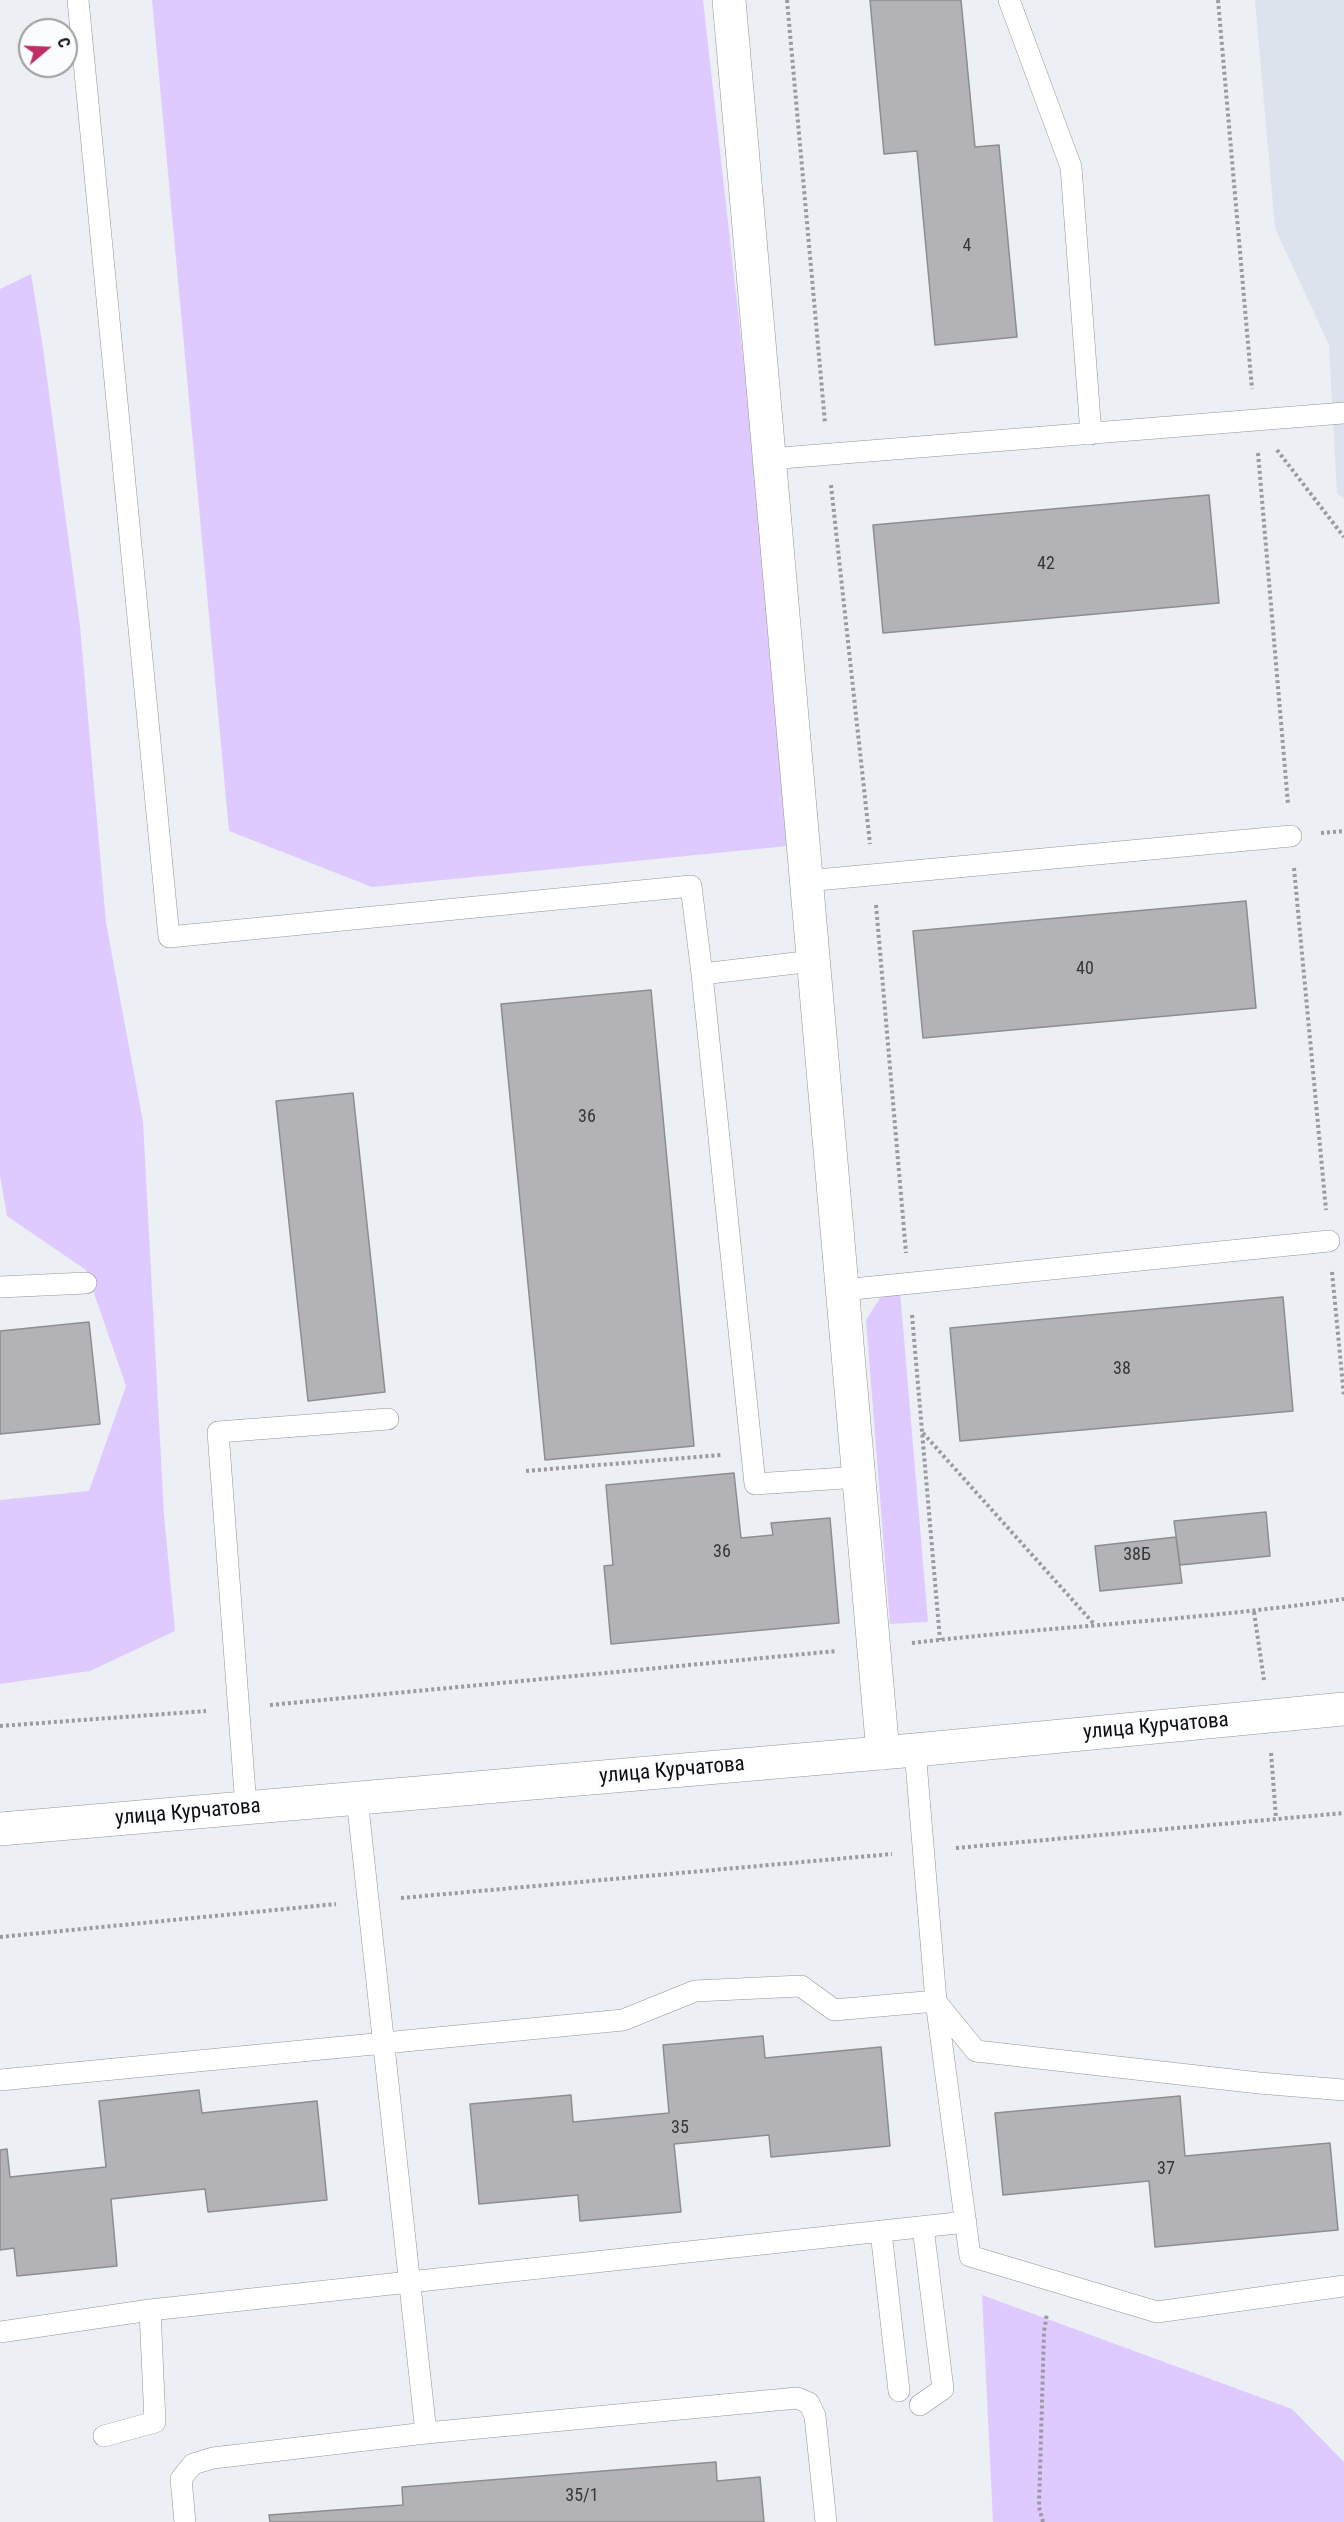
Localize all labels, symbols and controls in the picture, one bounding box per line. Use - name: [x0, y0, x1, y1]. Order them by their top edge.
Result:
- north arrow: [18, 18, 78, 78]
- text: С: [53, 35, 74, 50]
- house number: 4: [963, 235, 971, 257]
- house number: 42: [1037, 553, 1055, 575]
- house number: 40: [1076, 958, 1094, 980]
- house number: 36: [578, 1106, 596, 1128]
- house number: 38: [1113, 1358, 1131, 1380]
- house number: 36: [713, 1541, 731, 1563]
- house number: 38Б: [1123, 1544, 1151, 1566]
- street label: улица Курчатова: [1082, 1708, 1230, 1746]
- street label: улица Курчатова: [598, 1752, 746, 1790]
- street label: улица Курчатова: [114, 1794, 262, 1832]
- house number: 35: [671, 2117, 689, 2139]
- house number: 37: [1157, 2158, 1175, 2180]
- house number: 35/1: [565, 2485, 599, 2507]

